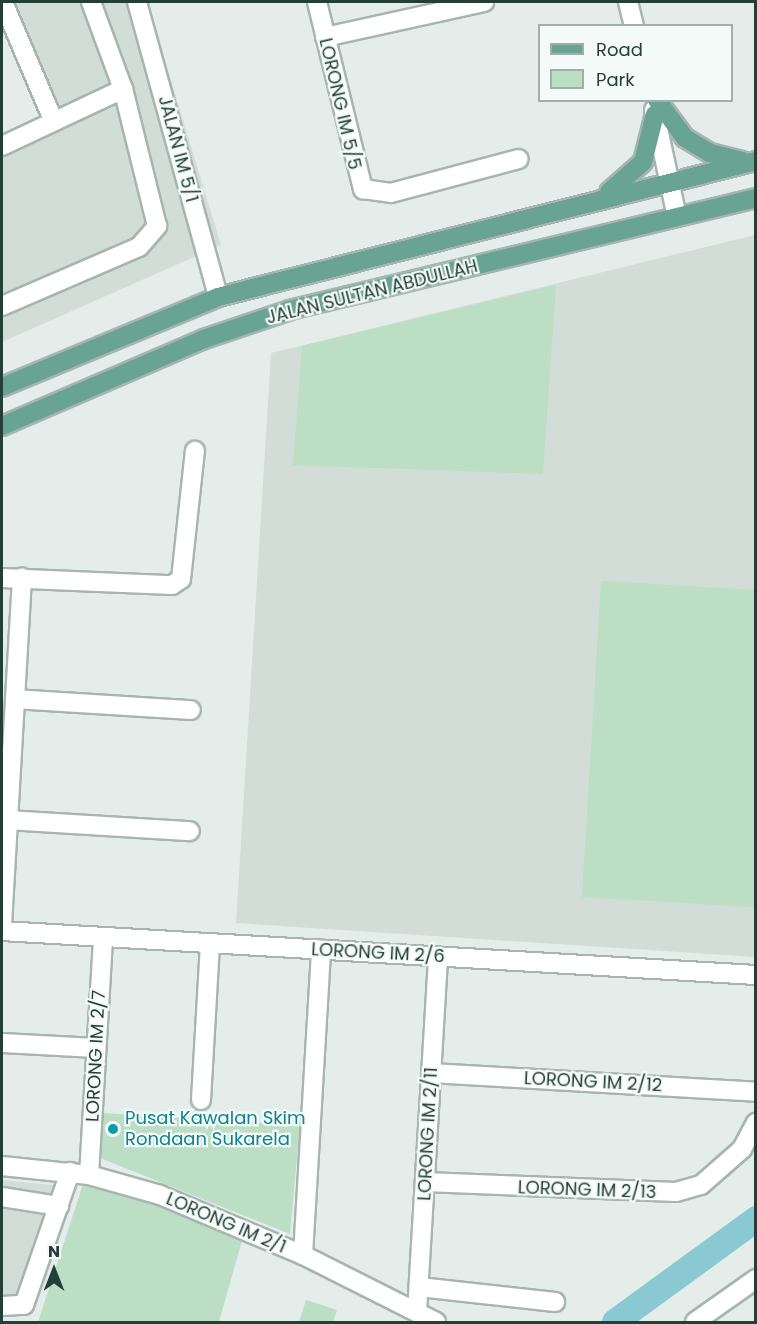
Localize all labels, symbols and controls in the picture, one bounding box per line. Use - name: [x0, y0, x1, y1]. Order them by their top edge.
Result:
- legend: [538, 24, 733, 102]
- street label: LORONG IM 5/5: [314, 36, 366, 172]
- text: Road: [596, 37, 643, 62]
- text: Park: [596, 67, 635, 92]
- street label: JALAN IM 5/1: [153, 93, 203, 205]
- street label: JALAN SULTAN ABDULLAH: [264, 255, 480, 329]
- street label: LORONG IM 2/6: [311, 939, 445, 967]
- street label: LORONG IM 2/7: [82, 990, 110, 1122]
- street label: LORONG IM 2/11: [414, 1067, 442, 1201]
- street label: LORONG IM 2/12: [523, 1068, 663, 1096]
- place label: Pusat Kawalan Skim Rondaan Sukarela: [125, 1108, 305, 1150]
- marker: Pusat Kawalan Skim Rondaan Sukarela: [106, 1122, 120, 1136]
- street label: LORONG IM 2/13: [517, 1177, 657, 1203]
- street label: LORONG IM 2/1: [163, 1188, 289, 1258]
- north arrow: [24, 1240, 84, 1300]
- text: N: [48, 1240, 60, 1263]

